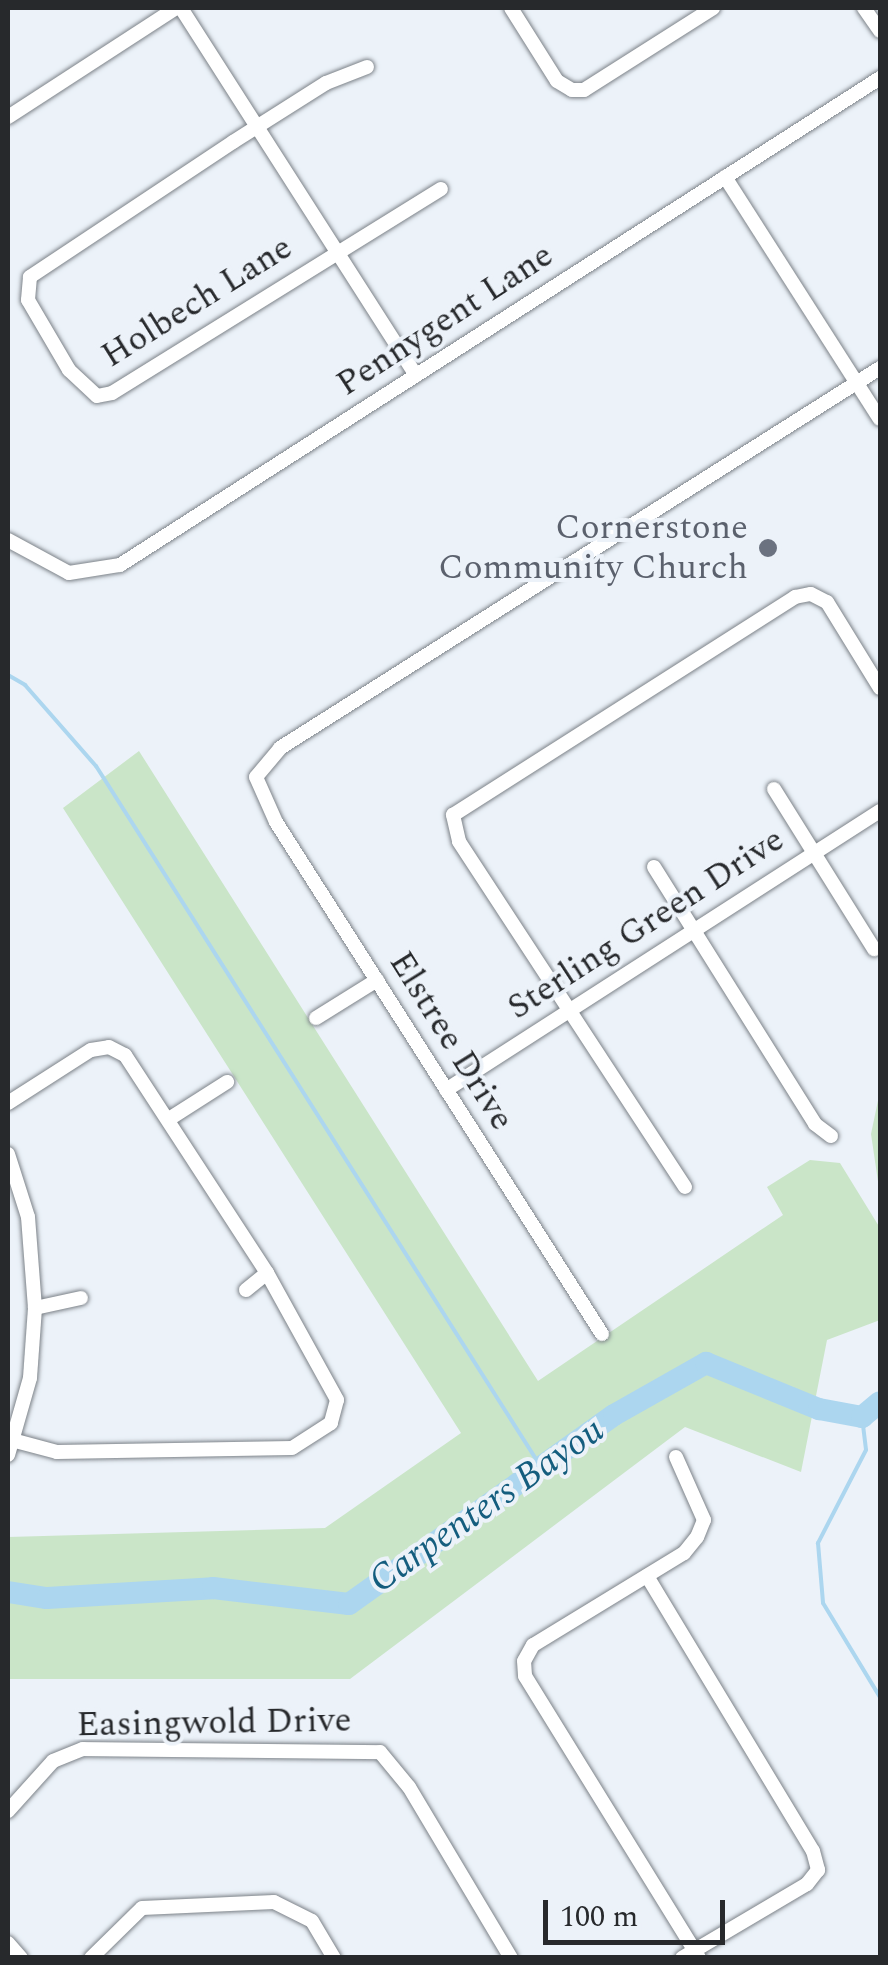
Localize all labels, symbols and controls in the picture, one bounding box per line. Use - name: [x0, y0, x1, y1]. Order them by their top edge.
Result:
- street label: Holbech Lane: [94, 227, 300, 377]
- street label: Pennygent Lane: [329, 234, 561, 406]
- place label: Cornerstone Community Church: [438, 507, 748, 589]
- marker: Cornerstone Community Church: [757, 537, 779, 559]
- street label: Sterling Green Drive: [500, 819, 792, 1029]
- street label: Elstree Drive: [379, 944, 523, 1138]
- water label: Carpenters Bayou: [361, 1408, 613, 1604]
- street label: Easingwold Drive: [76, 1700, 352, 1746]
- scale bar: [548, 1880, 730, 1942]
- text: 100 m: [560, 1894, 638, 1940]

